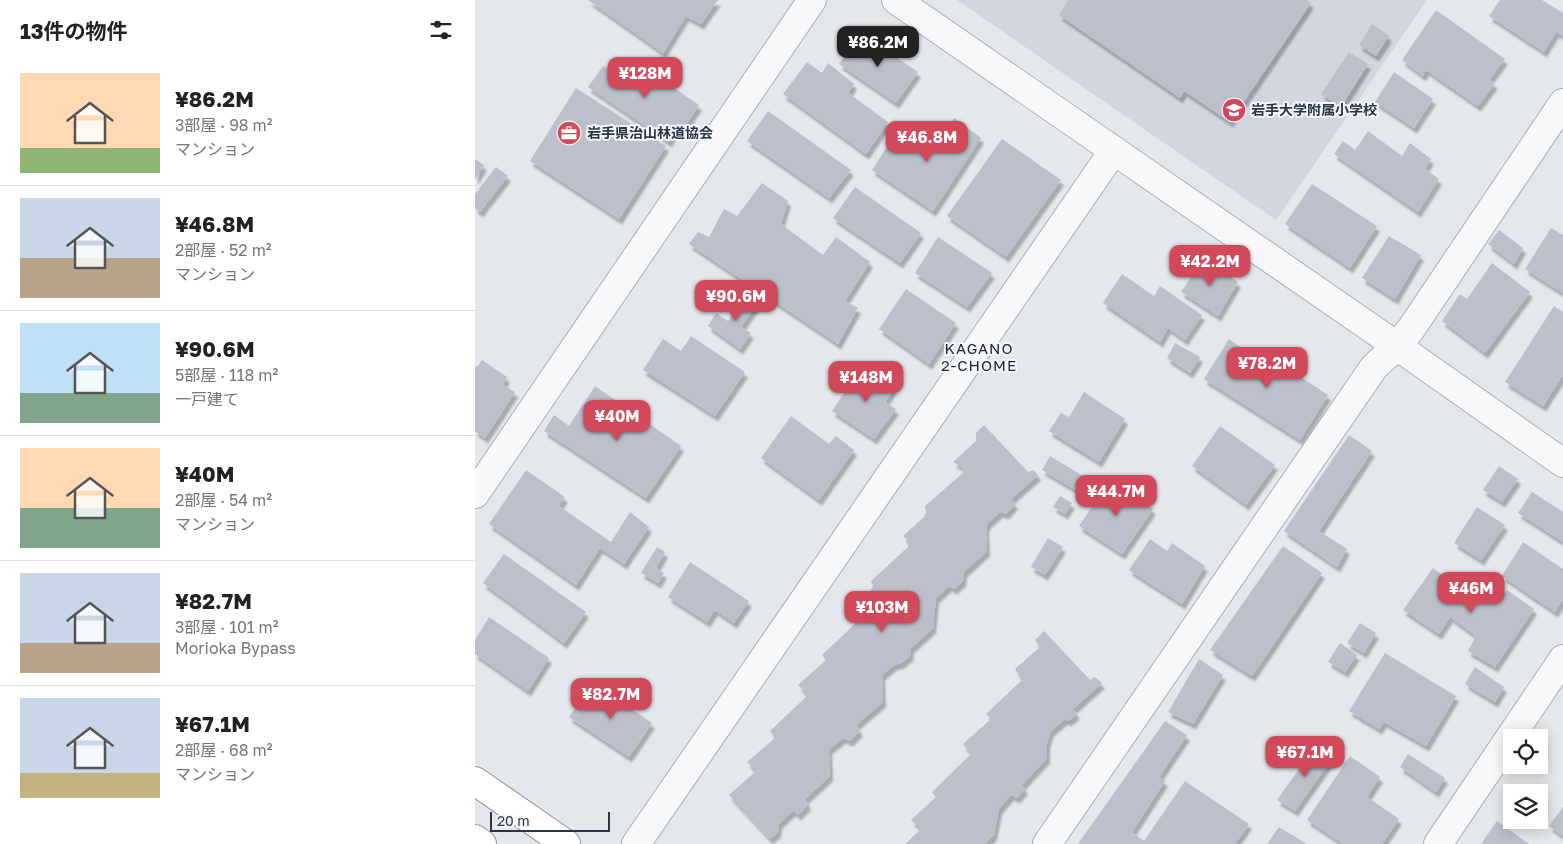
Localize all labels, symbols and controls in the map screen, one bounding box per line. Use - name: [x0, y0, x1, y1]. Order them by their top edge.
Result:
- icon: filters: [427, 16, 455, 44]
- text: 13件の物件: [20, 18, 128, 44]
- pin: ¥86.2M: [837, 26, 919, 68]
- text: ¥86.2M: [848, 32, 908, 52]
- pin: ¥128M: [610, 56, 680, 99]
- text: ¥128M: [618, 63, 672, 83]
- text: ¥86.2M: [175, 86, 254, 112]
- icon: home: [60, 93, 120, 153]
- school or university icon: 岩手大学附属小学校: [1221, 97, 1247, 123]
- place label: 岩手大学附属小学校: [1251, 101, 1377, 118]
- text: 3部屋 · 98 m²: [175, 115, 273, 135]
- office icon: 岩手県治山林道協会: [556, 120, 582, 146]
- pin: ¥46.8M: [886, 120, 968, 163]
- place label: 岩手県治山林道協会: [587, 124, 713, 141]
- text: ¥46.8M: [897, 127, 957, 147]
- text: マンション: [175, 139, 255, 159]
- text: ¥46.8M: [175, 211, 254, 237]
- icon: home: [60, 218, 120, 278]
- text: 2部屋 · 52 m²: [175, 240, 272, 260]
- pin: ¥42.2M: [1169, 244, 1251, 287]
- text: ¥42.2M: [1180, 251, 1240, 271]
- text: マンション: [175, 264, 255, 284]
- pin: ¥90.6M: [695, 280, 777, 322]
- text: ¥90.6M: [706, 286, 766, 306]
- text: ¥90.6M: [175, 336, 255, 362]
- district label: KAGANO 2-CHOME: [941, 339, 1017, 374]
- icon: home: [60, 343, 120, 403]
- pin: ¥78.2M: [1226, 346, 1308, 389]
- text: ¥78.2M: [1238, 353, 1296, 373]
- pin: ¥148M: [831, 360, 901, 403]
- text: 5部屋 · 118 m²: [175, 365, 278, 385]
- text: ¥148M: [839, 367, 893, 387]
- text: 一戸建て: [175, 389, 239, 409]
- pin: ¥40M: [587, 400, 647, 442]
- text: ¥40M: [594, 406, 640, 426]
- text: ¥40M: [175, 461, 234, 487]
- icon: home: [60, 468, 120, 528]
- pin: ¥44.7M: [1075, 474, 1157, 517]
- text: ¥44.7M: [1087, 481, 1145, 501]
- text: 2部屋 · 54 m²: [175, 490, 272, 510]
- text: マンション: [175, 514, 255, 534]
- pin: ¥46M: [1441, 572, 1501, 614]
- text: ¥46M: [1449, 578, 1493, 598]
- text: ¥82.7M: [175, 588, 252, 614]
- pin: ¥103M: [847, 590, 917, 633]
- icon: home: [60, 593, 120, 653]
- text: ¥103M: [855, 597, 909, 617]
- text: 3部屋 · 101 m²: [175, 617, 279, 637]
- text: Morioka Bypass: [175, 638, 296, 658]
- pin: ¥82.7M: [570, 678, 652, 720]
- text: ¥82.7M: [582, 684, 640, 704]
- text: ¥67.1M: [175, 711, 250, 737]
- icon: home: [60, 718, 120, 778]
- map controls: [1503, 729, 1548, 829]
- button: locate: [1503, 729, 1548, 774]
- pin: ¥67.1M: [1264, 736, 1346, 778]
- text: 2部屋 · 68 m²: [175, 740, 272, 760]
- text: ¥67.1M: [1276, 742, 1334, 762]
- text: マンション: [175, 764, 255, 784]
- button: layers: [1503, 784, 1548, 829]
- scale bar: [490, 809, 610, 832]
- text: 20 m: [497, 812, 530, 829]

